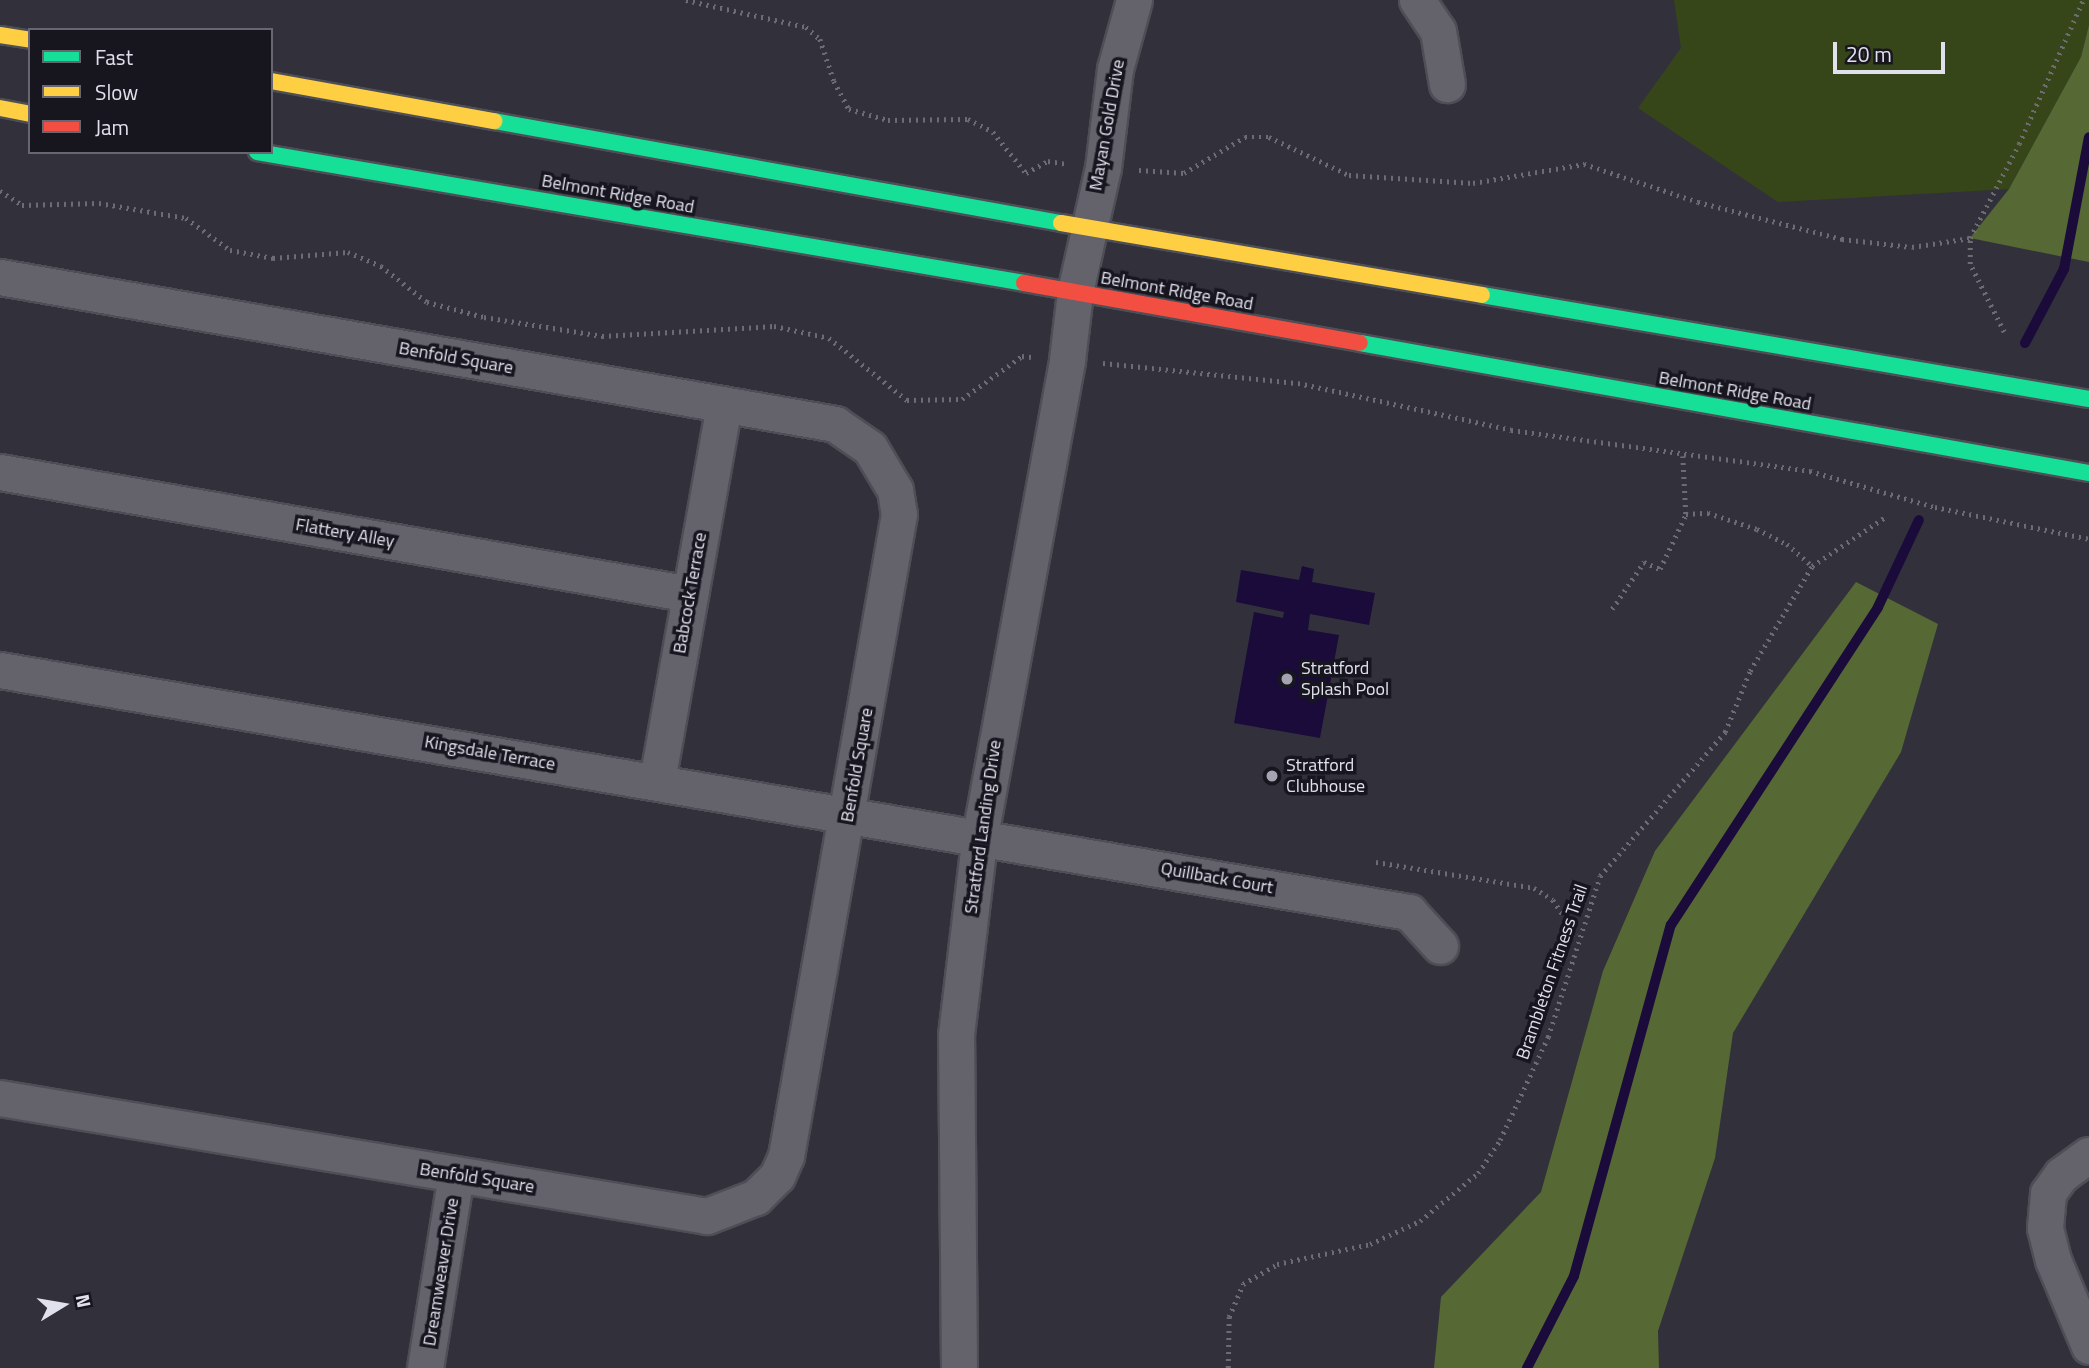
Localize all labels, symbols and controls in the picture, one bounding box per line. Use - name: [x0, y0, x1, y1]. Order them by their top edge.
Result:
- legend: [28, 28, 273, 154]
- scale bar: [1837, 28, 1949, 72]
- text: 20 m: [1846, 38, 1892, 70]
- text: Fast: [95, 41, 133, 73]
- street label: Mayan Gold Drive: [1085, 58, 1129, 192]
- text: Slow: [95, 76, 138, 108]
- text: Jam: [95, 111, 129, 143]
- street label: Belmont Ridge Road: [540, 170, 696, 218]
- street label: Belmont Ridge Road: [1099, 267, 1255, 315]
- street label: Benfold Square: [397, 337, 515, 379]
- street label: Belmont Ridge Road: [1657, 367, 1813, 415]
- street label: Flattery Alley: [294, 514, 396, 552]
- street label: Babcock Terrace: [669, 531, 711, 655]
- place label: Stratford Splash Pool: [1301, 658, 1389, 700]
- marker: Stratford Splash Pool: [1279, 671, 1295, 687]
- street label: Benfold Square: [836, 706, 878, 824]
- street label: Kingsdale Terrace: [423, 731, 557, 775]
- street label: Stratford Landing Drive: [960, 739, 1006, 915]
- place label: Stratford Clubhouse: [1286, 755, 1365, 798]
- marker: Stratford Clubhouse: [1264, 768, 1280, 784]
- street label: Quillback Court: [1159, 857, 1275, 899]
- street label: Brambleton Fitness Trail: [1512, 882, 1592, 1062]
- street label: Benfold Square: [418, 1158, 536, 1198]
- street label: Dreamweaver Drive: [419, 1196, 463, 1348]
- north arrow: [28, 1270, 98, 1340]
- text: N: [69, 1292, 100, 1310]

